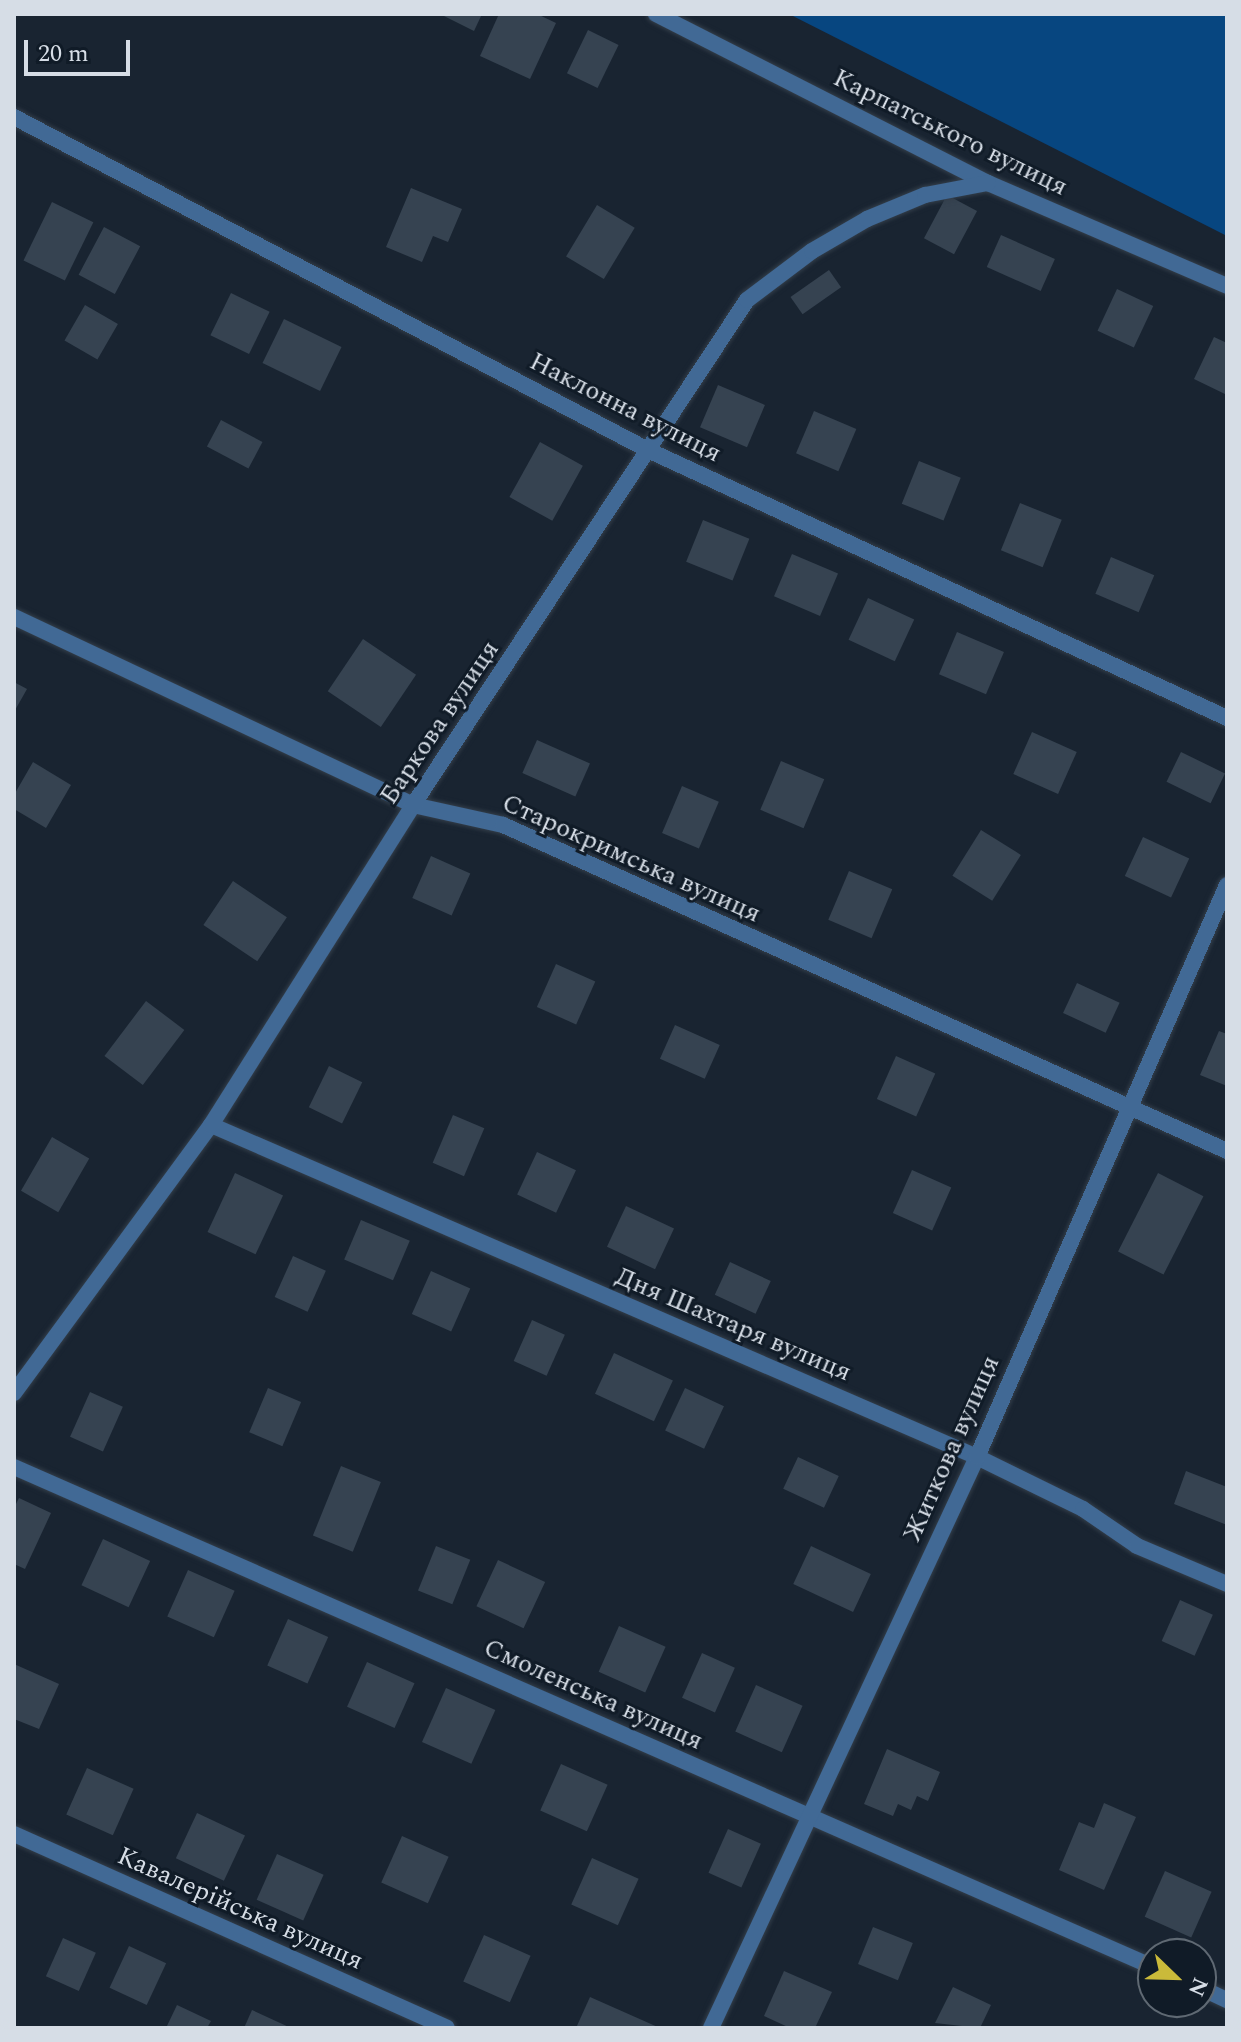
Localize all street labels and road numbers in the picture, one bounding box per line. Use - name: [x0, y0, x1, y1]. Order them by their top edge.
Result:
- street label: Карпатського вулиця: [828, 63, 1072, 203]
- street label: Наклонна вулиця: [524, 346, 726, 470]
- street label: Баркова вулиця: [374, 635, 506, 811]
- street label: Старокримська вулиця: [497, 788, 765, 930]
- street label: Дня Шахтаря вулиця: [611, 1261, 855, 1389]
- street label: Житкова вулиця: [897, 1351, 1007, 1547]
- street label: Смоленська вулиця: [479, 1633, 707, 1757]
- street label: Кавалерійська вулиця: [112, 1841, 368, 1977]

